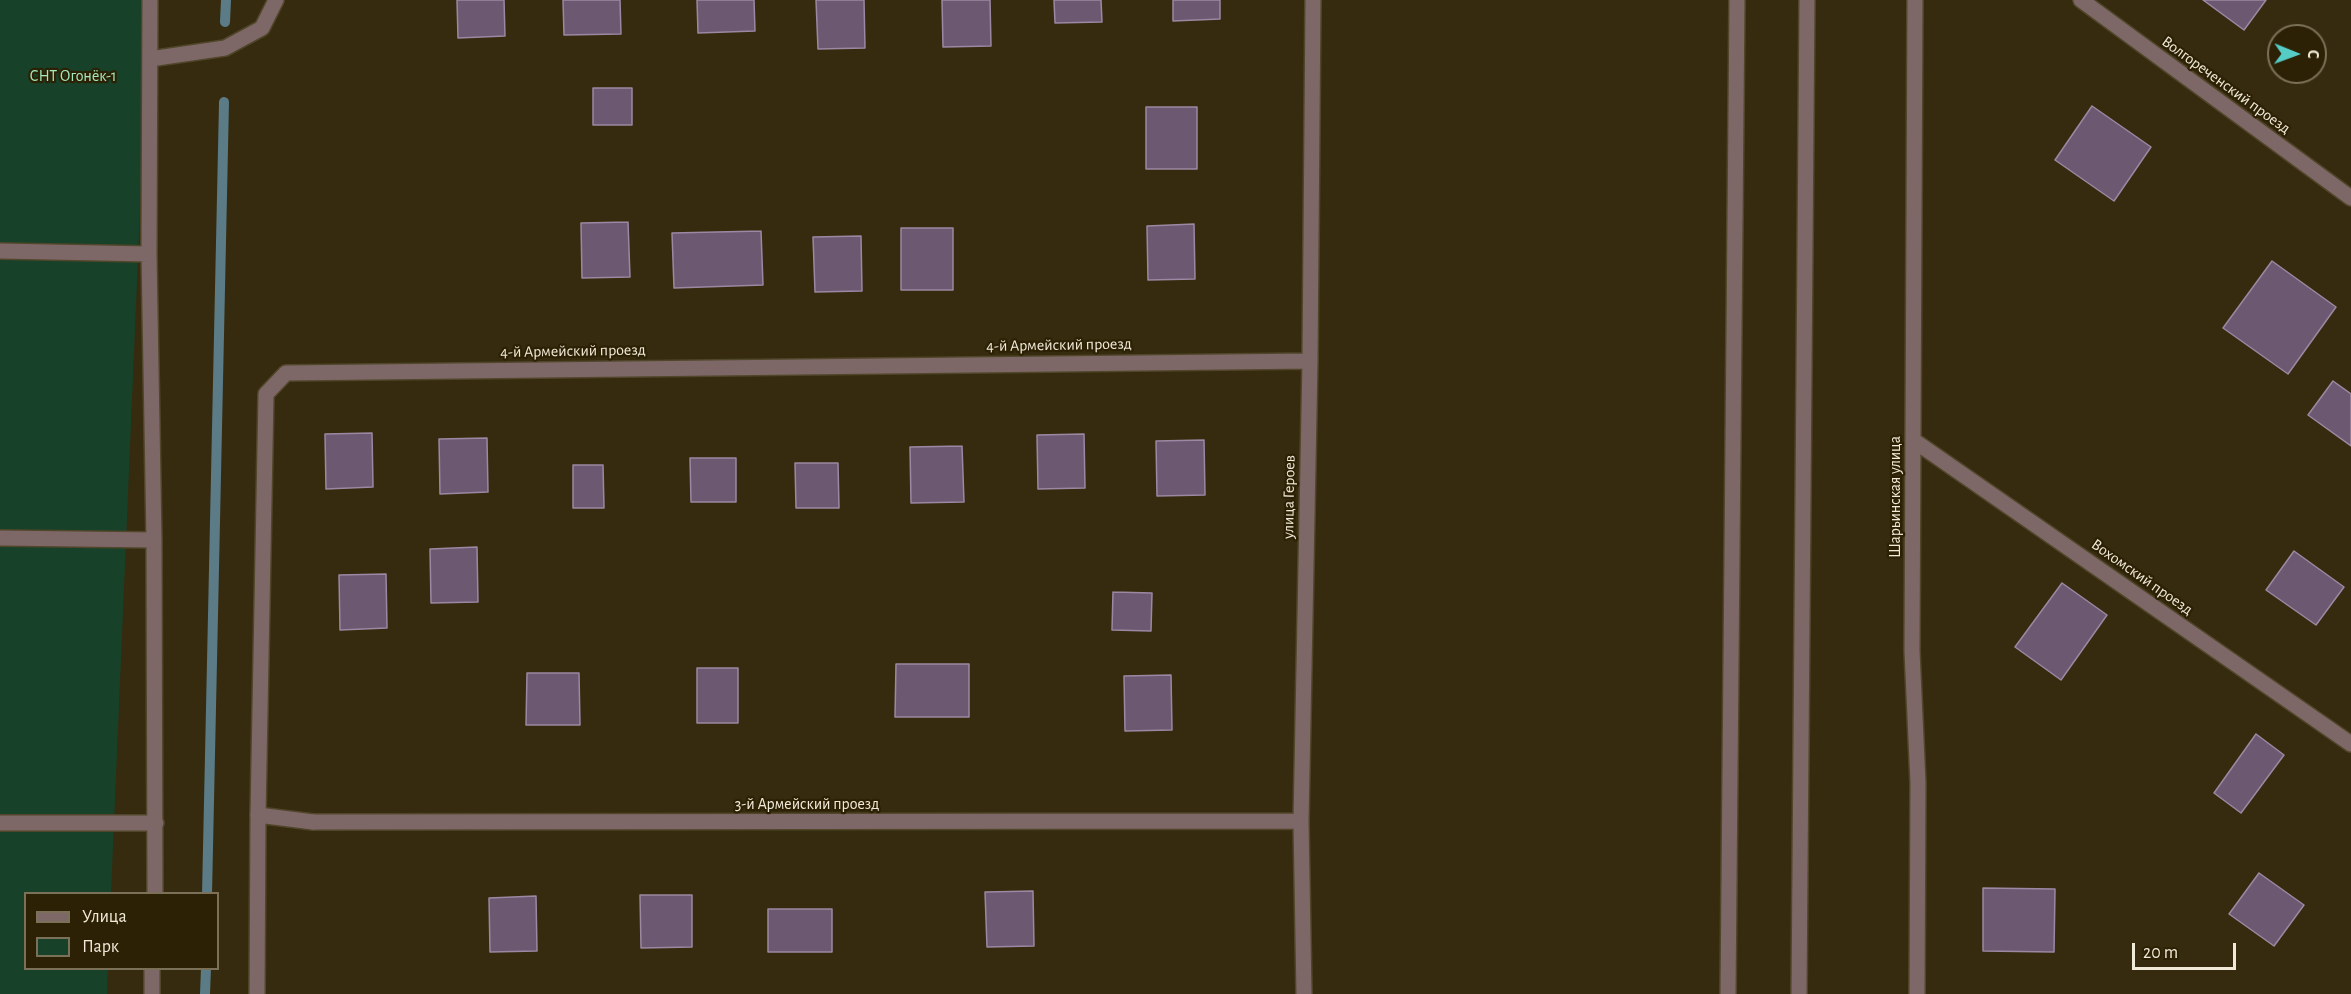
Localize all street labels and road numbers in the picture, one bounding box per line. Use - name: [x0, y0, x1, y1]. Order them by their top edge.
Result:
- street label: Волгореченский проезд: [2158, 32, 2294, 138]
- street label: 4-й Армейский проезд: [986, 334, 1132, 356]
- street label: 4-й Армейский проезд: [500, 340, 646, 362]
- street label: Шарьинская улица: [1885, 436, 1905, 558]
- street label: улица Героев: [1279, 455, 1299, 539]
- street label: Вохомский проезд: [2087, 535, 2197, 619]
- street label: 3-й Армейский проезд: [735, 794, 879, 814]

